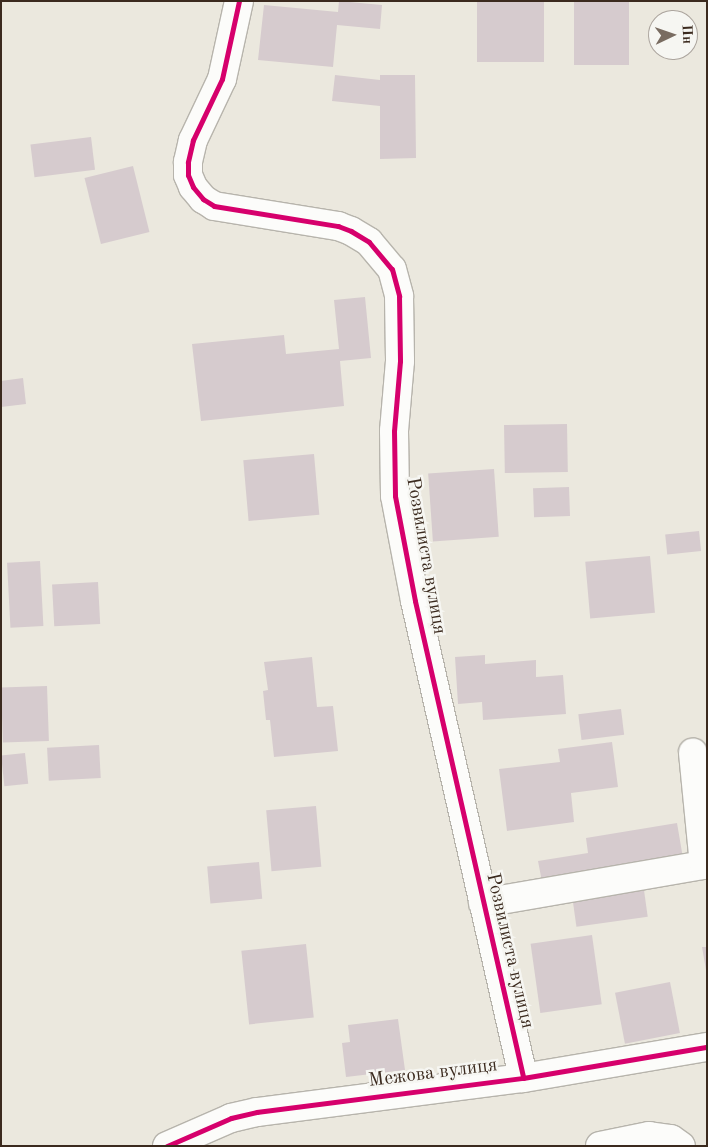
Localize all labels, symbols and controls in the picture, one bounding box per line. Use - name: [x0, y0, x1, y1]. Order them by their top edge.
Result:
- north arrow: [648, 10, 698, 60]
- text: Пн: [679, 24, 694, 44]
- street label: Розвилиста вулиця: [400, 476, 450, 636]
- street label: Розвилиста вулиця: [480, 871, 538, 1031]
- street label: Межова вулиця: [367, 1055, 499, 1093]

